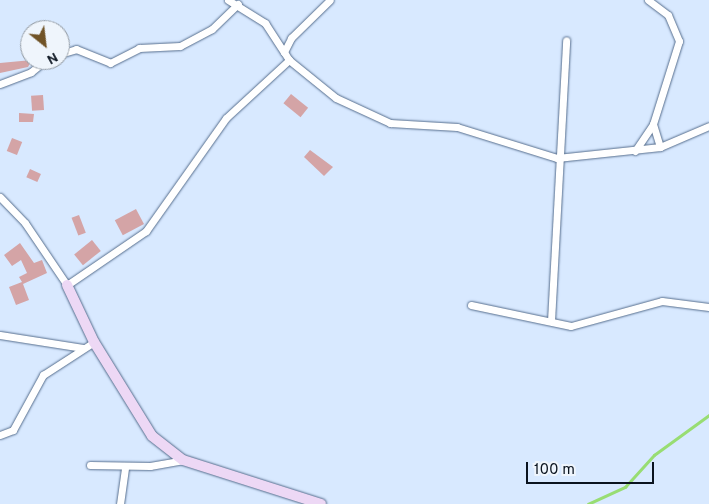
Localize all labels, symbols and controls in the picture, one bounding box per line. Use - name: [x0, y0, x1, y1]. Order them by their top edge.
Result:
- north arrow: [20, 20, 70, 70]
- text: N: [44, 48, 61, 68]
- scale bar: [529, 452, 656, 484]
- text: 100 m: [534, 461, 575, 480]

